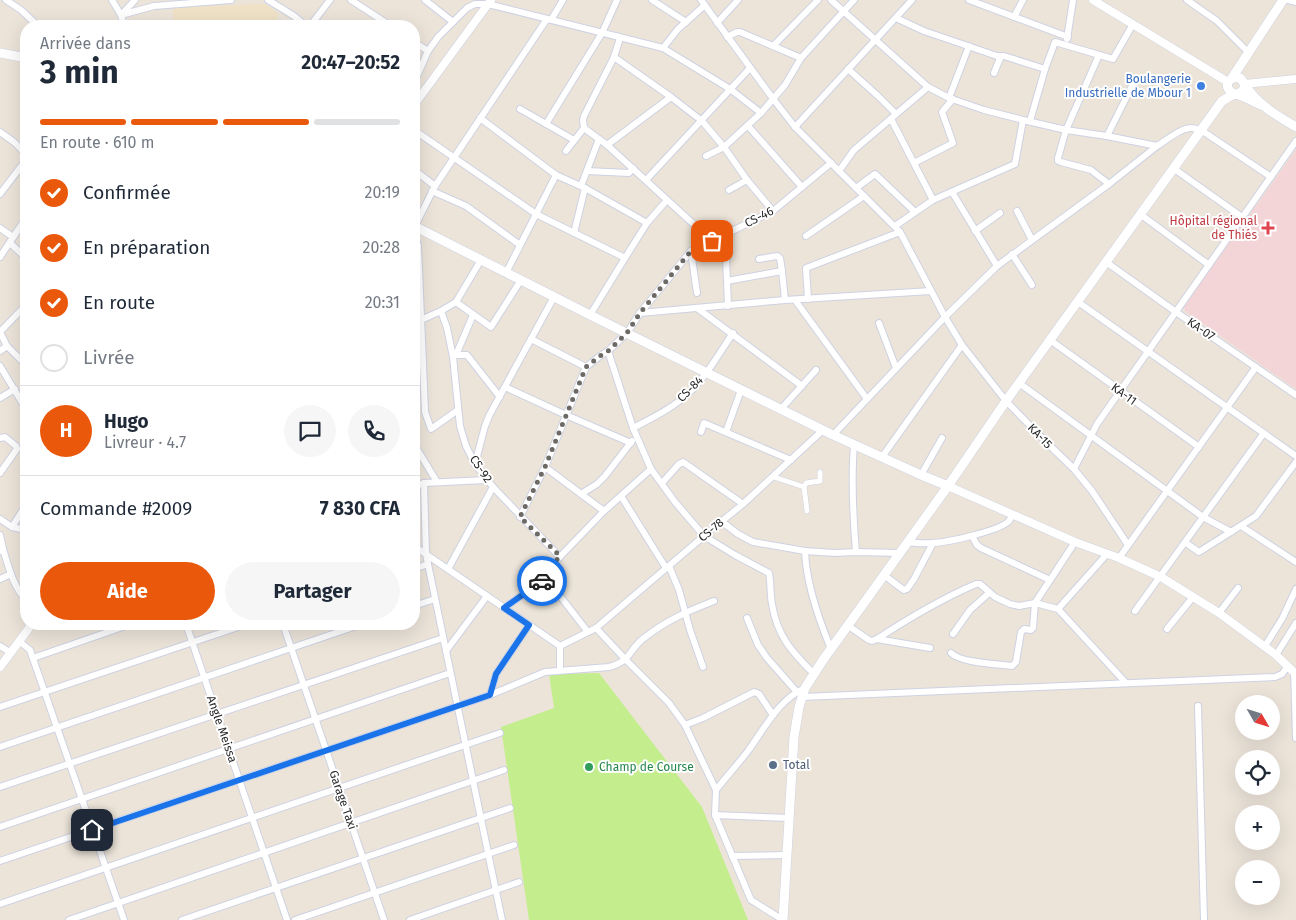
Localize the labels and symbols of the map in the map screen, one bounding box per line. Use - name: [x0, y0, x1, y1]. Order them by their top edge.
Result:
- place label: Boulangerie Industrielle de Mbour 1: [1065, 72, 1191, 100]
- marker: Boulangerie Industrielle de Mbour 1: [1195, 80, 1207, 92]
- street label: CS-46: [742, 204, 776, 230]
- place label: Hôpital régional de Thiés: [1170, 214, 1257, 242]
- pin: [691, 220, 733, 262]
- marker: Hôpital régional de Thiés: [1261, 221, 1275, 235]
- street label: KA-07: [1184, 315, 1218, 343]
- street label: CS-84: [674, 373, 706, 405]
- street label: KA-11: [1109, 380, 1139, 408]
- street label: KA-15: [1025, 421, 1055, 451]
- street label: CS-92: [467, 453, 495, 485]
- street label: CS-78: [695, 515, 727, 545]
- courier: [517, 556, 567, 606]
- street label: Angle Meissa: [204, 694, 240, 764]
- north arrow: [1235, 695, 1280, 740]
- place label: Total: [783, 758, 810, 772]
- marker: Total: [767, 759, 779, 771]
- place label: Champ de Course: [599, 760, 694, 774]
- marker: Champ de Course: [583, 761, 595, 773]
- street label: Garage Taxi: [326, 768, 360, 832]
- pin: [71, 809, 113, 851]

